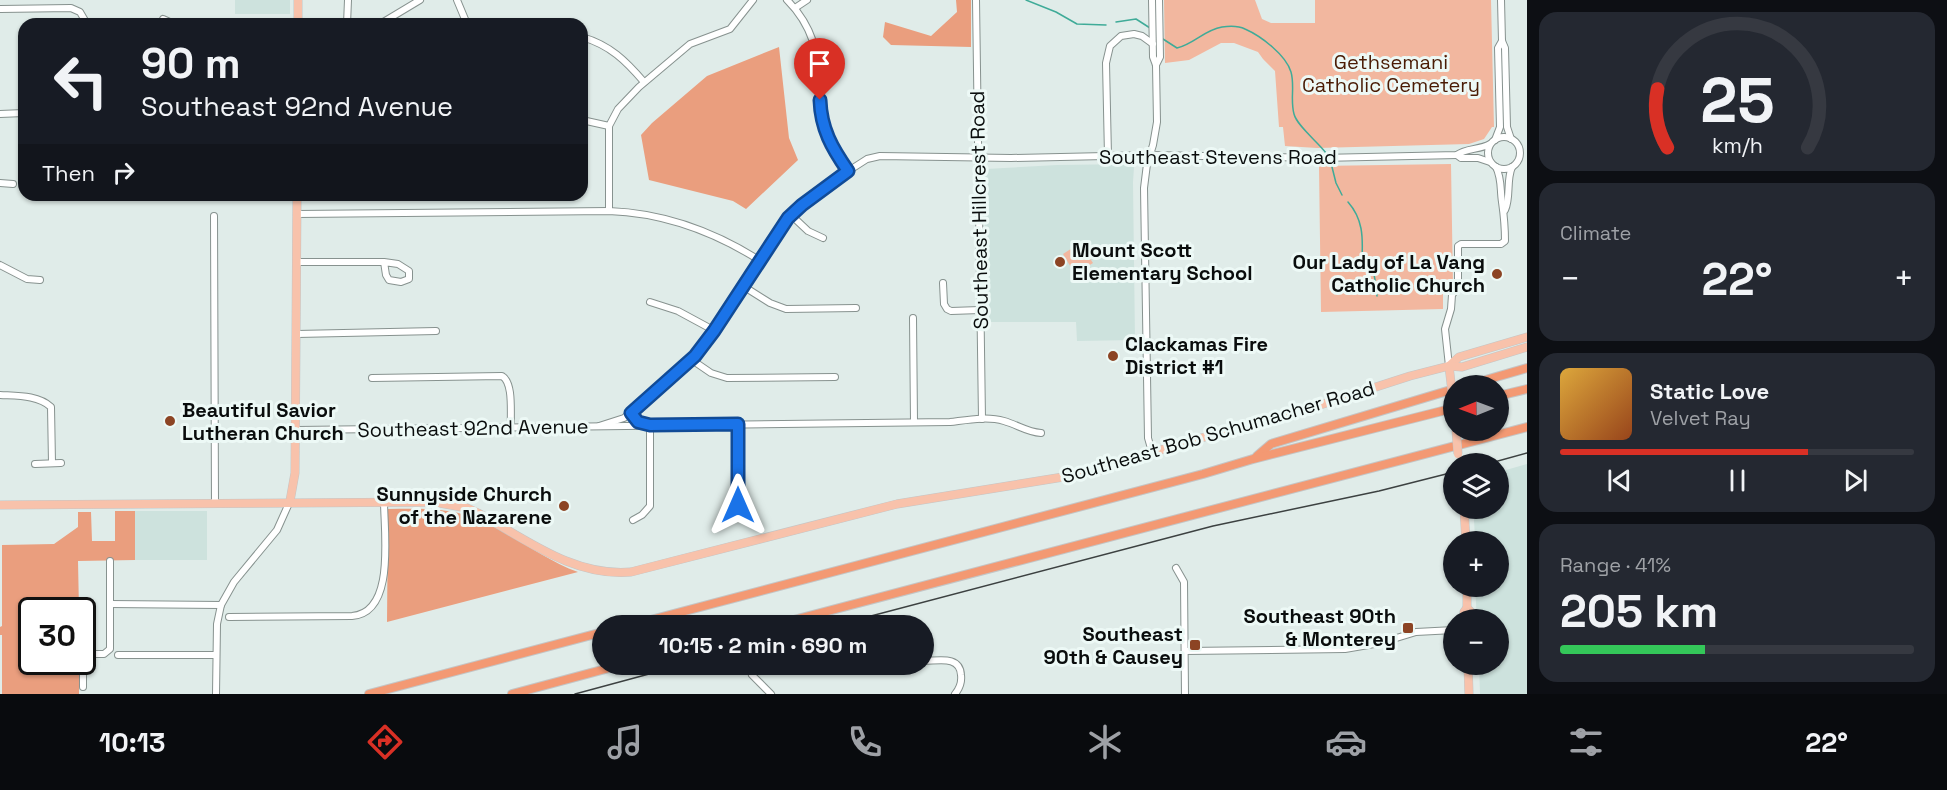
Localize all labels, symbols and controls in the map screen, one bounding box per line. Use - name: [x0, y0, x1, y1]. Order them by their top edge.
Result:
- text: 90 m: [141, 37, 241, 90]
- pin: [794, 38, 845, 100]
- icon: left: [42, 42, 120, 120]
- icon: arrive: [803, 47, 836, 80]
- park label: Gethsemani Catholic Cemetery: [1302, 49, 1480, 98]
- text: 25: [1700, 61, 1774, 140]
- text: Southeast 92nd Avenue: [141, 89, 453, 124]
- street label: Southeast Hillcrest Road: [964, 90, 994, 330]
- text: km/h: [1711, 133, 1763, 160]
- street label: Southeast Stevens Road: [1099, 144, 1337, 170]
- icon: right: [107, 156, 140, 189]
- text: Then: [42, 159, 95, 187]
- text: Climate: [1560, 220, 1631, 246]
- place label: Mount Scott Elementary School: [1072, 237, 1253, 286]
- place label: Our Lady of La Vang Catholic Church: [1292, 249, 1485, 298]
- text: 22°: [1701, 251, 1773, 308]
- marker: Mount Scott Elementary School: [1053, 255, 1067, 269]
- text: −: [1560, 258, 1580, 300]
- text: +: [1894, 258, 1914, 300]
- marker: Our Lady of La Vang Catholic Church: [1490, 267, 1504, 281]
- place label: Clackamas Fire District #1: [1125, 331, 1268, 380]
- marker: Clackamas Fire District #1: [1106, 349, 1120, 363]
- street label: Southeast Bob Schumacher Road: [1058, 375, 1378, 489]
- north arrow: [1443, 375, 1509, 441]
- map controls: [1443, 375, 1509, 675]
- text: Static Love: [1650, 377, 1769, 405]
- place label: Beautiful Savior Lutheran Church: [182, 397, 344, 446]
- text: Velvet Ray: [1650, 405, 1751, 431]
- street label: Southeast 92nd Avenue: [357, 413, 589, 443]
- marker: Beautiful Savior Lutheran Church: [163, 414, 177, 428]
- button: layers: [1443, 453, 1509, 519]
- icon: previous: [1603, 464, 1636, 497]
- icon: pause: [1721, 464, 1754, 497]
- icon: next: [1839, 464, 1872, 497]
- position arrow: [706, 473, 770, 537]
- place label: Sunnyside Church of the Nazarene: [377, 481, 552, 530]
- marker: Sunnyside Church of the Nazarene: [557, 499, 571, 513]
- button: +: [1443, 531, 1509, 597]
- text: Range · 41%: [1560, 552, 1671, 578]
- text: 205 km: [1560, 583, 1718, 640]
- speed limit sign: 30: [18, 597, 96, 675]
- place label: Southeast 90th & Monterey: [1244, 603, 1396, 652]
- button: −: [1443, 609, 1509, 675]
- place label: Southeast 90th & Causey: [1043, 621, 1183, 670]
- marker: Southeast 90th & Monterey: [1401, 621, 1415, 635]
- text: 10:15 · 2 min · 690 m: [659, 631, 867, 659]
- marker: Southeast 90th & Causey: [1188, 638, 1202, 652]
- icon: directions: [364, 721, 406, 763]
- icon: music: [604, 721, 646, 763]
- icon: phone: [844, 721, 886, 763]
- icon: climate: [1084, 721, 1126, 763]
- icon: car: [1325, 721, 1367, 763]
- icon: filters: [1565, 721, 1607, 763]
- text: 10:13: [99, 725, 165, 760]
- text: 22°: [1805, 725, 1848, 760]

